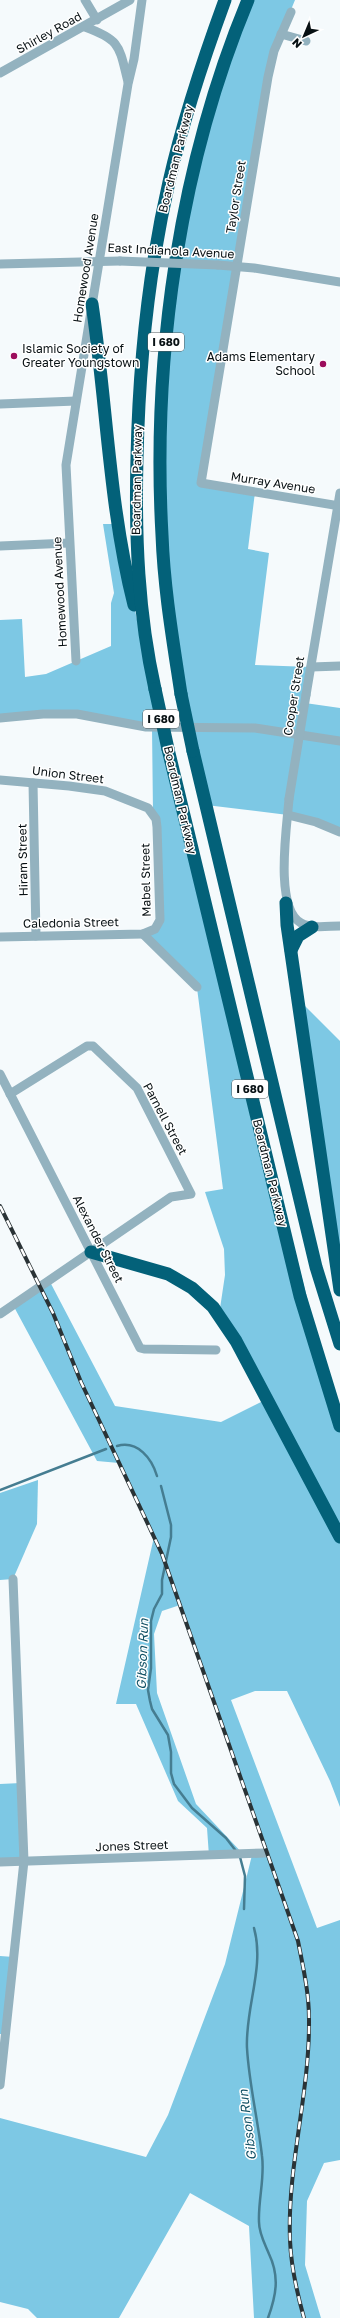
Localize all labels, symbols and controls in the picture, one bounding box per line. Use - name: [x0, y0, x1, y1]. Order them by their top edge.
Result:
- street label: Shirley Road: [13, 8, 84, 57]
- north arrow: [284, 16, 324, 56]
- text: N: [289, 36, 304, 51]
- street label: Boardman Parkway: [155, 103, 196, 214]
- street label: Taylor Street: [222, 159, 249, 235]
- street label: Homewood Avenue: [69, 212, 102, 324]
- street label: East Indianola Avenue: [107, 240, 235, 261]
- road number: I 680: [148, 333, 184, 351]
- place label: Islamic Society of Greater Youngstown: [22, 341, 139, 370]
- place label: Adams Elementary School: [207, 349, 315, 378]
- marker: Islamic Society of Greater Youngstown: [9, 351, 19, 361]
- marker: Adams Elementary School: [318, 359, 328, 369]
- street label: Boardman Parkway: [128, 424, 145, 535]
- street label: Murray Avenue: [230, 468, 316, 497]
- street label: Homewood Avenue: [49, 536, 70, 648]
- street label: Cooper Street: [280, 655, 307, 737]
- road number: I 680: [143, 710, 179, 728]
- street label: Boardman Parkway: [161, 744, 200, 856]
- street label: Union Street: [31, 763, 105, 786]
- street label: Hiram Street: [14, 823, 31, 897]
- street label: Mabel Street: [137, 843, 154, 917]
- street label: Caledonia Street: [23, 914, 119, 931]
- street label: Parnell Street: [140, 1080, 191, 1158]
- road number: I 680: [232, 1080, 268, 1098]
- street label: Boardman Parkway: [250, 1117, 291, 1229]
- street label: Alexander Street: [70, 1192, 127, 1285]
- water label: Gibson Run: [133, 1617, 151, 1690]
- street label: Jones Street: [95, 1837, 169, 1854]
- water label: Gibson Run: [235, 2088, 259, 2161]

